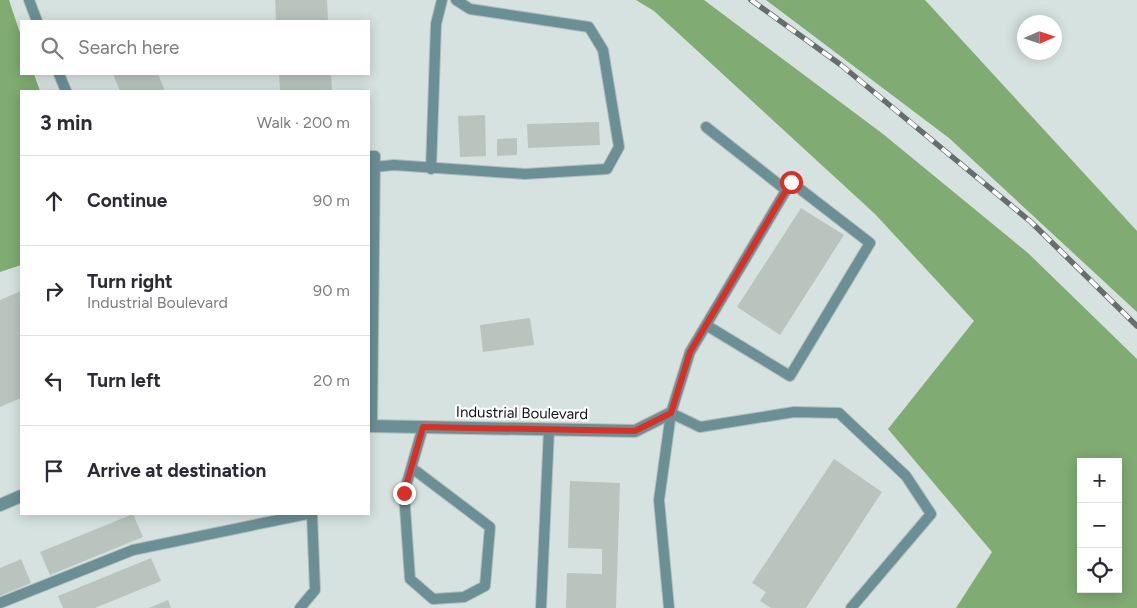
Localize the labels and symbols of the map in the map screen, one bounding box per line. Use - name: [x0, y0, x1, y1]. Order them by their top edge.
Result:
- north arrow: [1017, 15, 1062, 60]
- route start: [780, 171, 803, 194]
- street label: Industrial Boulevard: [456, 403, 588, 423]
- route end: [393, 482, 416, 505]

